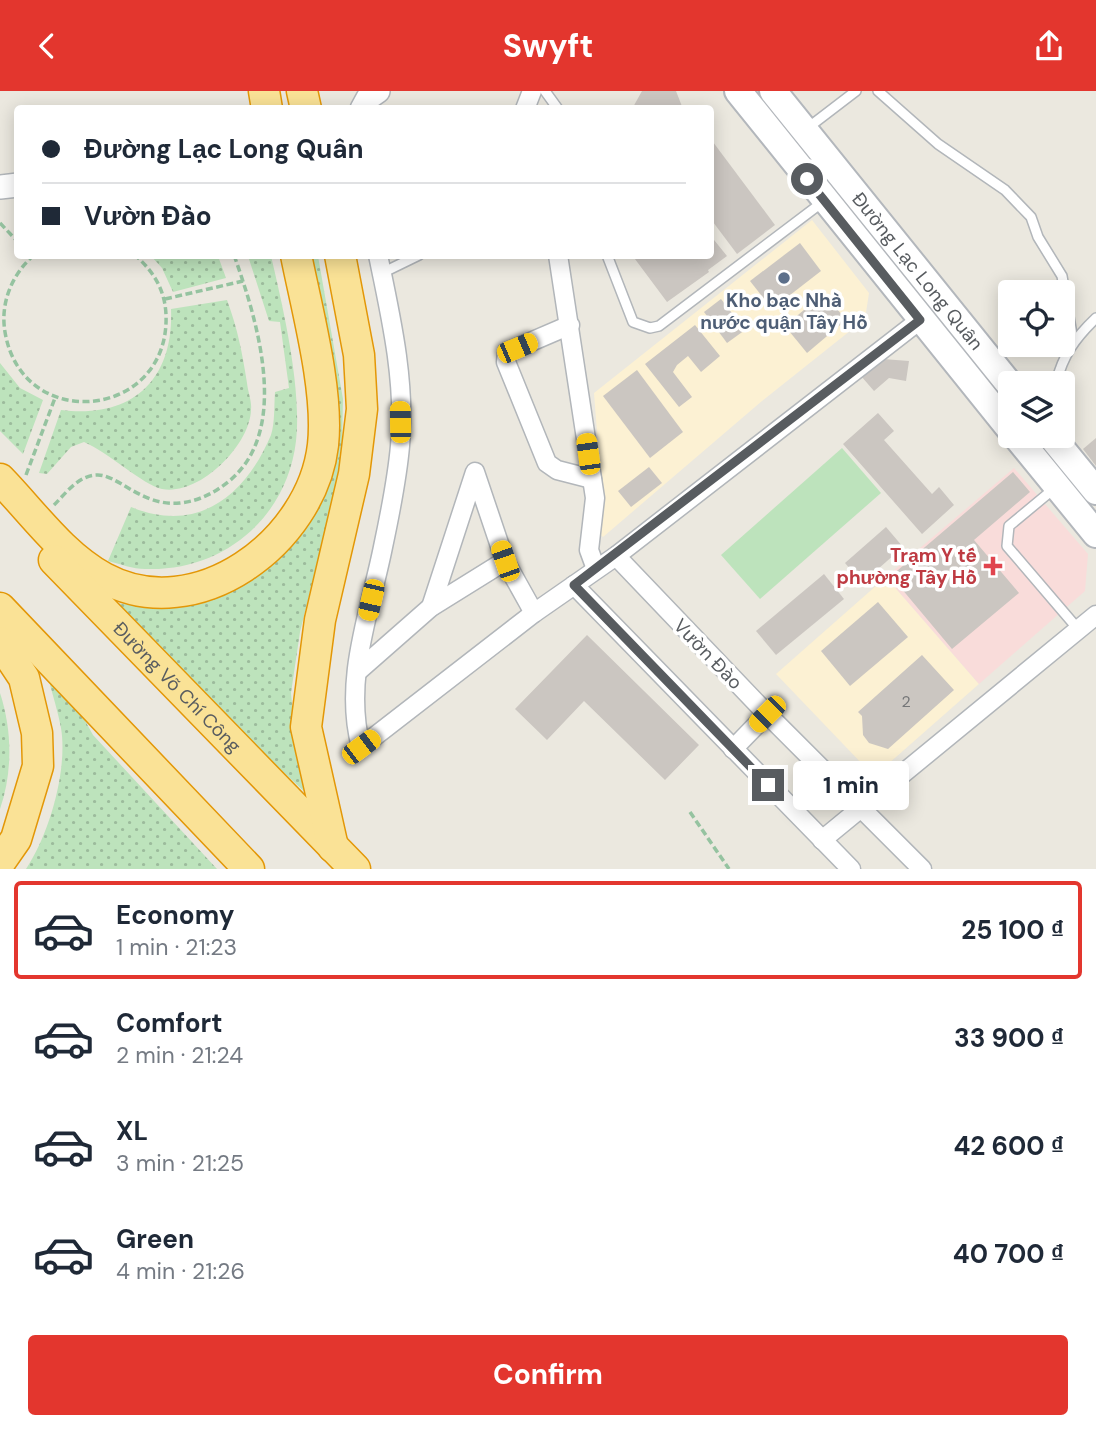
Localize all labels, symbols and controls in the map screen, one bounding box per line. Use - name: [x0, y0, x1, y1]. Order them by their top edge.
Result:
- text: Swyft: [503, 25, 593, 67]
- icon: back: [28, 27, 66, 65]
- icon: share: [1030, 27, 1068, 65]
- text: Đường Lạc Long Quân: [84, 132, 364, 166]
- route start: [791, 163, 823, 195]
- street label: Đường Lạc Long Quân: [847, 187, 989, 355]
- text: Vườn Đào: [84, 199, 212, 233]
- marker: Kho bạc Nhà nước quận Tây Hồ: [776, 270, 792, 286]
- map controls: [998, 280, 1075, 448]
- button: locate: [998, 280, 1075, 357]
- place label: Kho bạc Nhà nước quận Tây Hồ: [700, 288, 868, 335]
- car: [494, 330, 541, 366]
- button: layers: [998, 371, 1075, 448]
- car: [390, 401, 411, 443]
- car: [575, 432, 602, 476]
- car: [489, 538, 522, 584]
- place label: Trạm Y tế phường Tây Hồ: [836, 543, 977, 590]
- marker: Trạm Y tế phường Tây Hồ: [983, 556, 1003, 576]
- car: [357, 577, 386, 623]
- street label: Vườn Đào: [668, 613, 748, 695]
- street label: Đường Võ Chí Công: [108, 616, 247, 758]
- house number: 2: [901, 691, 911, 712]
- car: [745, 692, 790, 736]
- car: [338, 726, 385, 768]
- callout: 1 min: [792, 761, 908, 809]
- route end: [752, 769, 784, 801]
- text: 1 min: [823, 770, 879, 800]
- text: Economy: [116, 898, 234, 932]
- icon: car: [32, 899, 95, 962]
- text: 25 100 ₫: [961, 913, 1064, 947]
- text: 1 min · 21:23: [116, 932, 237, 962]
- text: Comfort: [116, 1006, 222, 1040]
- icon: car: [32, 1007, 95, 1070]
- text: 33 900 ₫: [954, 1021, 1064, 1055]
- text: 2 min · 21:24: [116, 1040, 243, 1070]
- text: XL: [116, 1114, 148, 1148]
- icon: car: [32, 1115, 95, 1178]
- text: 42 600 ₫: [953, 1129, 1064, 1163]
- text: 3 min · 21:25: [116, 1148, 244, 1178]
- text: Green: [116, 1222, 194, 1256]
- icon: car: [32, 1223, 95, 1286]
- text: 40 700 ₫: [953, 1237, 1064, 1271]
- text: 4 min · 21:26: [116, 1256, 245, 1286]
- button: Confirm: [28, 1335, 1068, 1415]

